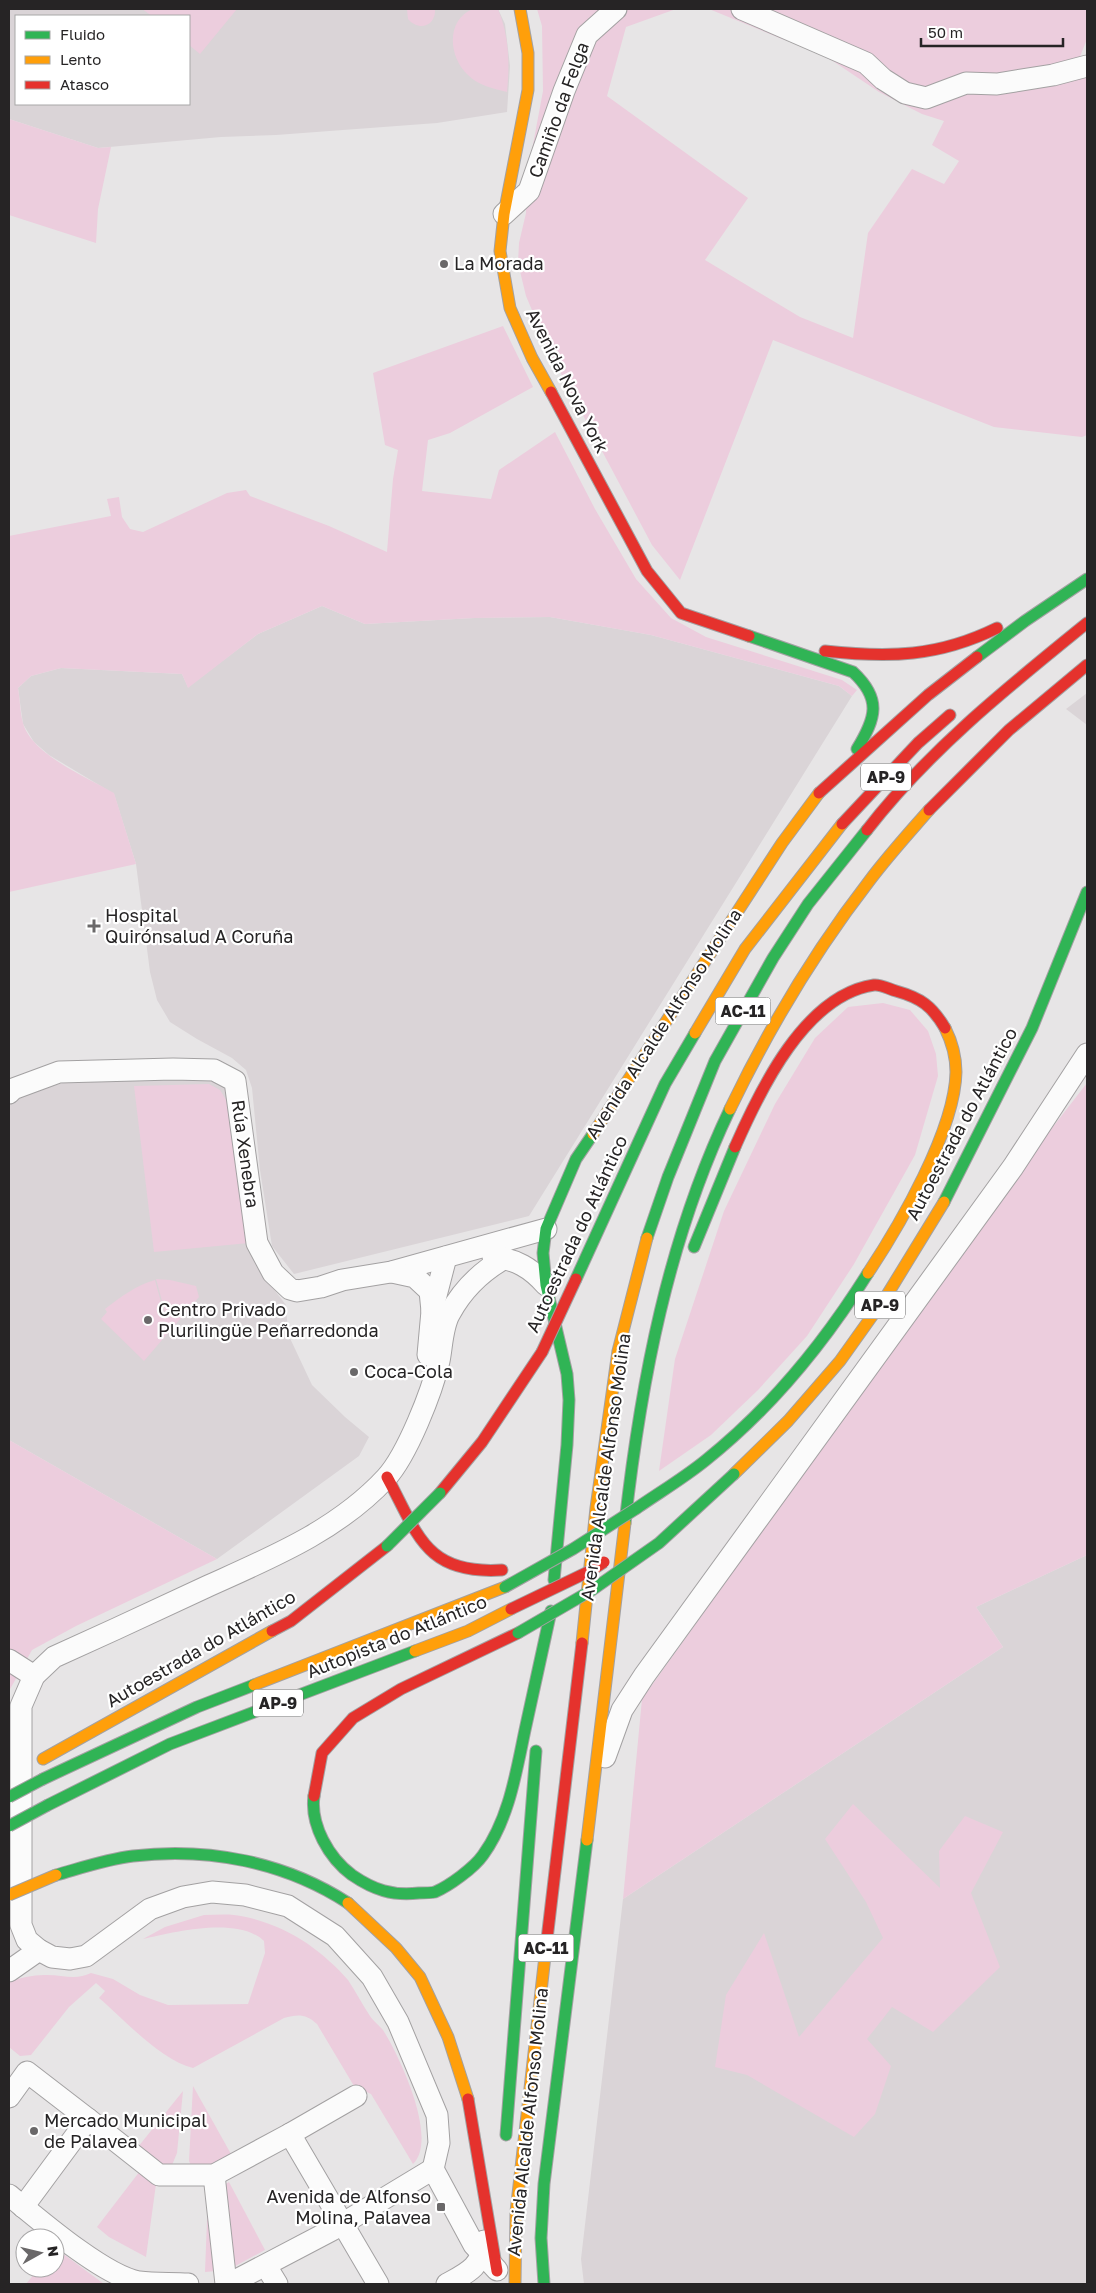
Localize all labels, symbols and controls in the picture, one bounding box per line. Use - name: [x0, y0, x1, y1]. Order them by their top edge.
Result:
- legend: [15, 15, 190, 105]
- scale bar: [921, 15, 1064, 47]
- text: 50 m: [928, 23, 963, 41]
- text: Fluido: [60, 25, 105, 43]
- street label: Camiño da Felga: [523, 39, 593, 181]
- text: Lento: [60, 50, 101, 68]
- text: Atasco: [60, 75, 109, 93]
- place label: La Morada: [454, 252, 544, 274]
- marker: La Morada: [438, 258, 450, 270]
- street label: Avenida Nova York: [522, 305, 614, 456]
- road number: AP-9: [861, 764, 911, 790]
- place label: Hospital Quirónsalud A Coruña: [105, 904, 293, 947]
- street label: Avenida Alcalde Alfonso Molina: [580, 904, 746, 1143]
- marker: Hospital Quirónsalud A Coruña: [87, 919, 101, 933]
- road number: AC-11: [716, 998, 770, 1024]
- street label: Autoestrada do Atlántico: [901, 1023, 1021, 1224]
- street label: Rúa Xenebra: [228, 1098, 264, 1209]
- street label: Autoestrada do Atlántico: [521, 1132, 631, 1336]
- road number: AP-9: [855, 1292, 905, 1318]
- place label: Centro Privado Plurilingüe Peñarredonda: [158, 1298, 379, 1341]
- marker: Centro Privado Plurilingüe Peñarredonda: [142, 1314, 154, 1326]
- street label: Avenida Alcalde Alfonso Molina: [575, 1332, 635, 1602]
- place label: Coca-Cola: [364, 1360, 453, 1382]
- marker: Coca-Cola: [348, 1366, 360, 1378]
- street label: Autoestrada do Atlántico: [102, 1585, 299, 1711]
- street label: Autopista do Atlántico: [303, 1590, 490, 1682]
- road number: AP-9: [253, 1690, 303, 1716]
- road number: AC-11: [518, 1935, 574, 1962]
- street label: Avenida Alcalde Alfonso Molina: [502, 1987, 552, 2257]
- place label: Mercado Municipal de Palavea: [44, 2109, 207, 2152]
- marker: Mercado Municipal de Palavea: [28, 2125, 40, 2137]
- place label: Avenida de Alfonso Molina, Palavea: [267, 2185, 431, 2228]
- marker: Avenida de Alfonso Molina, Palavea: [435, 2201, 447, 2213]
- north arrow: [15, 2228, 65, 2278]
- text: N: [44, 2245, 63, 2258]

